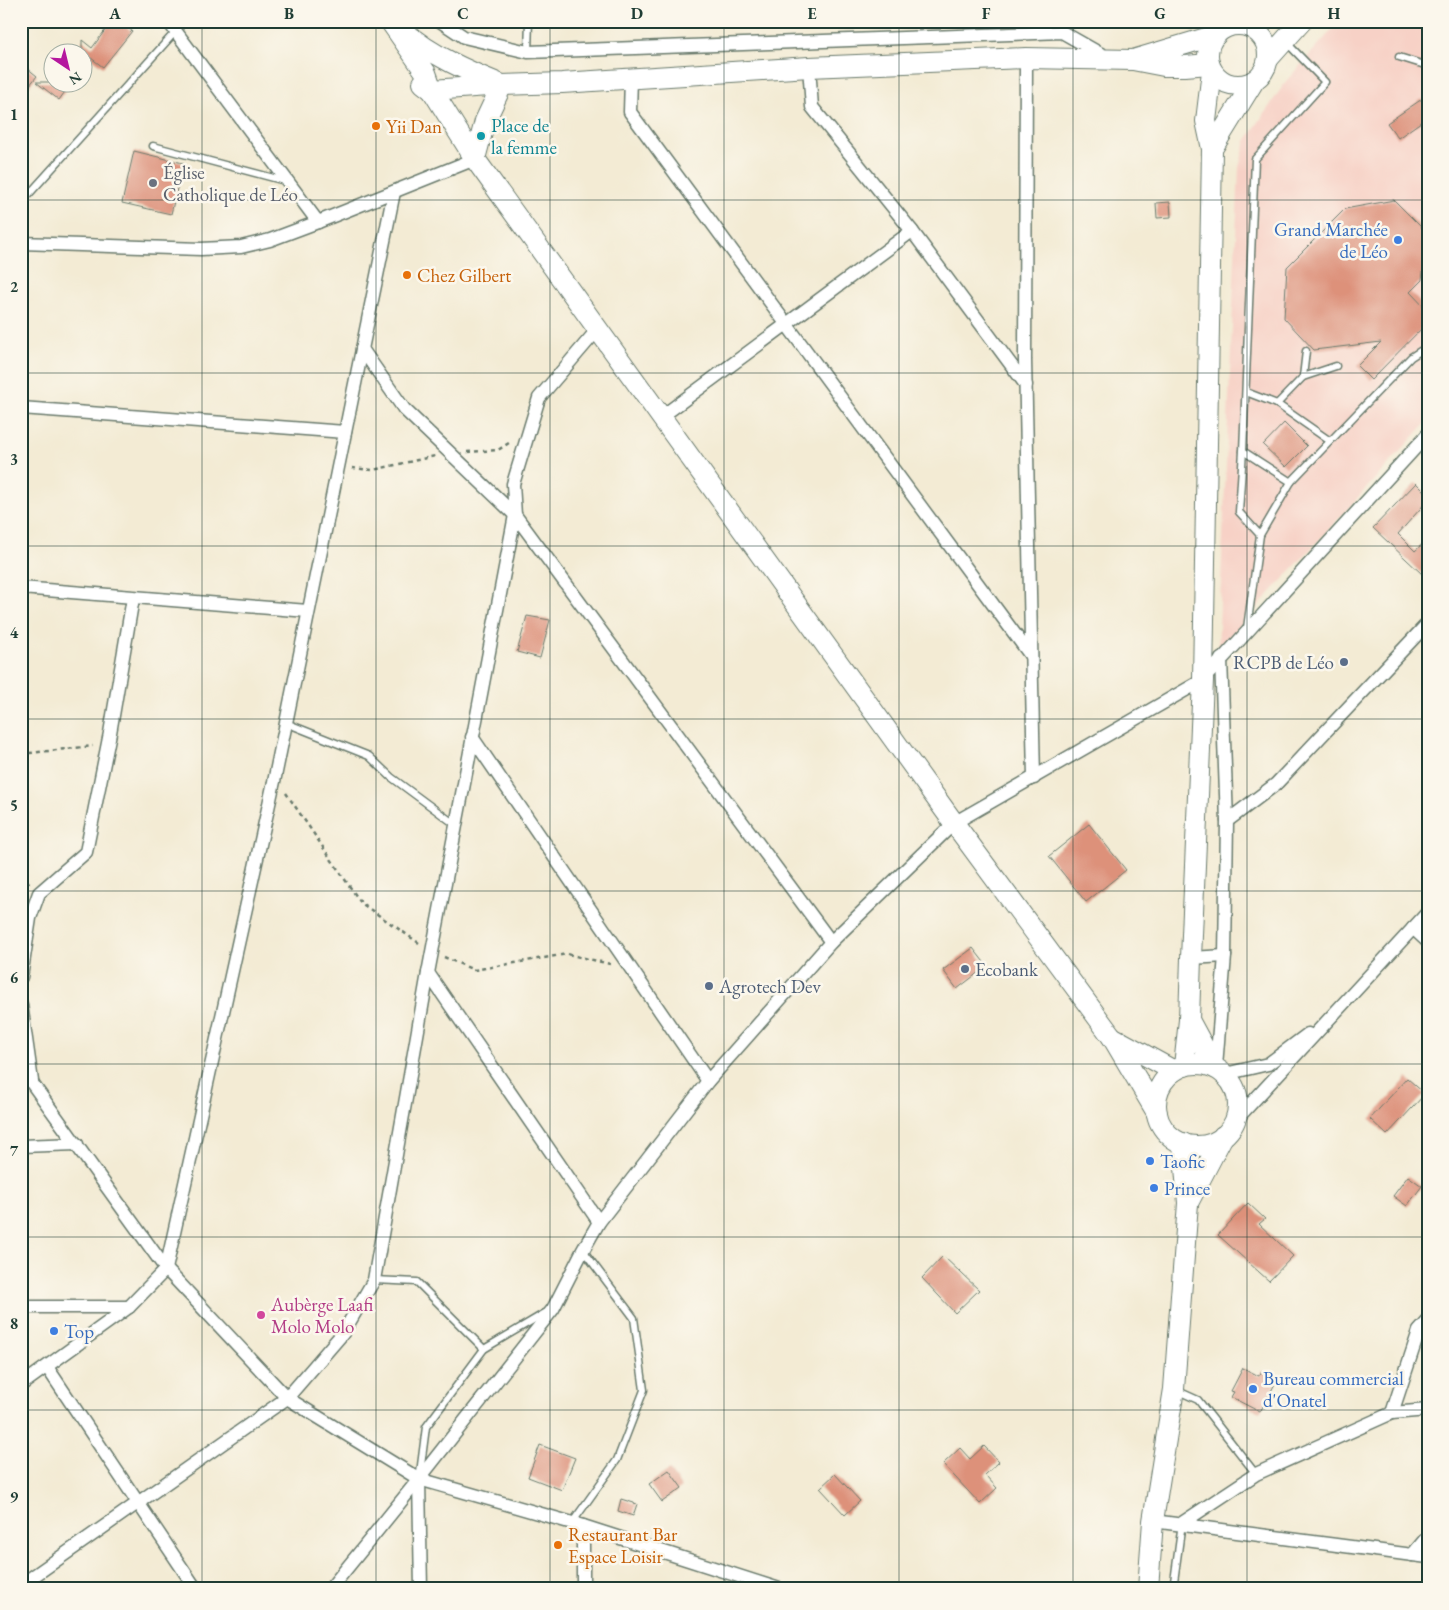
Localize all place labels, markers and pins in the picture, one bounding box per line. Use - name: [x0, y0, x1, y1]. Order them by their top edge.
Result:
- place label: Place de la femme: [491, 113, 557, 160]
- place label: Yii Dan: [386, 114, 442, 139]
- marker: Yii Dan: [370, 120, 382, 132]
- marker: Place de la femme: [475, 130, 487, 142]
- place label: Église Catholique de Léo: [163, 160, 298, 207]
- marker: Église Catholique de Léo: [147, 177, 159, 189]
- place label: Grand Marchée de Léo: [1274, 217, 1388, 264]
- marker: Grand Marchée de Léo: [1392, 234, 1404, 246]
- place label: Chez Gilbert: [417, 263, 511, 288]
- marker: Chez Gilbert: [401, 269, 413, 281]
- place label: RCPB de Léo: [1233, 650, 1334, 675]
- marker: RCPB de Léo: [1338, 656, 1350, 668]
- place label: Ecobank: [975, 957, 1039, 982]
- marker: Ecobank: [959, 963, 971, 975]
- place label: Agrotech Dev: [718, 974, 821, 999]
- marker: Agrotech Dev: [703, 980, 715, 992]
- place label: Taofic: [1160, 1149, 1206, 1174]
- marker: Taofic: [1144, 1155, 1156, 1167]
- place label: Prince: [1164, 1176, 1210, 1201]
- marker: Prince: [1148, 1182, 1160, 1194]
- place label: Aubèrge Laafi Molo Molo: [270, 1292, 373, 1339]
- marker: Aubèrge Laafi Molo Molo: [255, 1309, 267, 1321]
- place label: Top: [64, 1319, 94, 1344]
- marker: Top: [48, 1325, 60, 1337]
- place label: Bureau commercial d'Onatel: [1263, 1366, 1404, 1413]
- marker: Bureau commercial d'Onatel: [1247, 1383, 1259, 1395]
- place label: Restaurant Bar Espace Loisir: [568, 1522, 678, 1569]
- marker: Restaurant Bar Espace Loisir: [552, 1539, 564, 1551]

